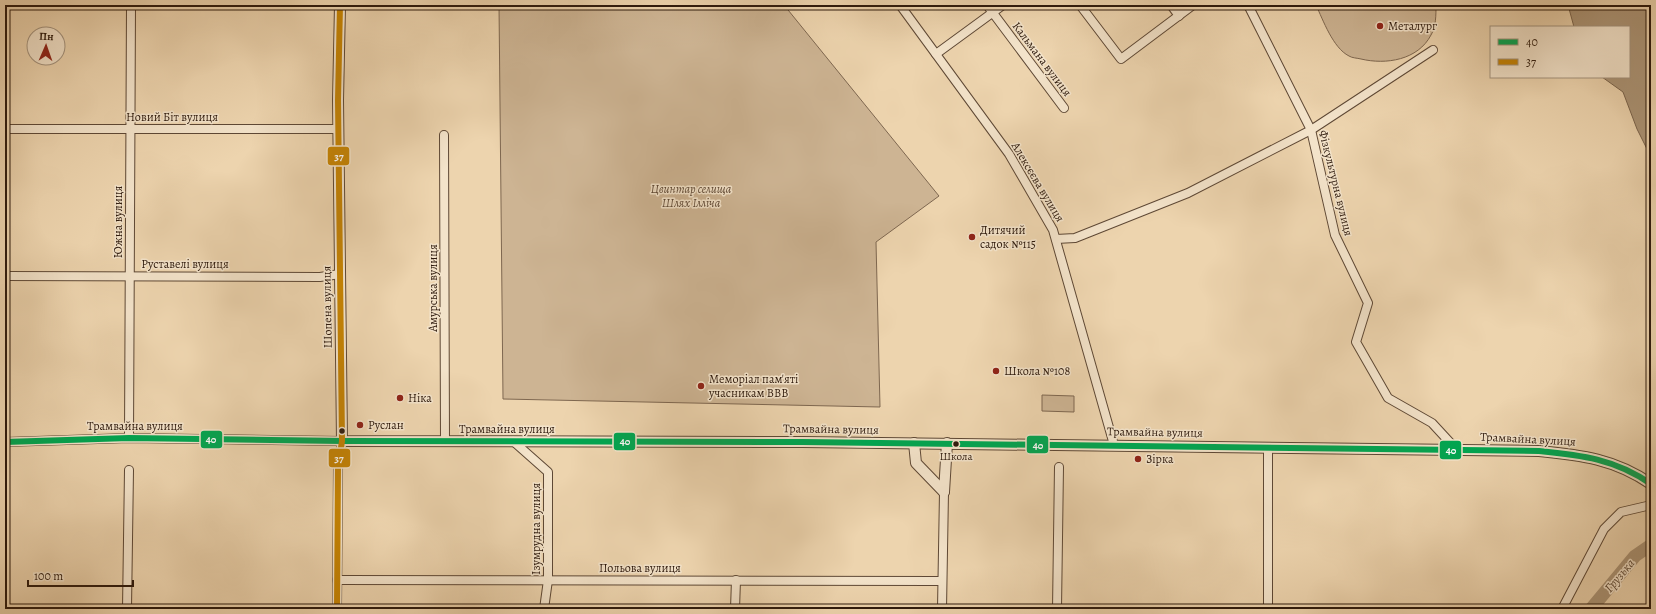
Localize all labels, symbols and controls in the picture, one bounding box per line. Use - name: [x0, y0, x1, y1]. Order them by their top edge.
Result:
- place label: Металург: [1388, 18, 1437, 34]
- street label: Кальмана вулиця: [1009, 19, 1075, 100]
- marker: Металург: [1375, 21, 1385, 31]
- north arrow: [26, 26, 66, 66]
- legend: [1490, 26, 1630, 78]
- text: Пн: [39, 29, 54, 44]
- text: 40: [1526, 34, 1538, 50]
- text: 37: [1526, 54, 1537, 70]
- street label: Новий Біт вулиця: [126, 109, 218, 125]
- street label: Фiзкультурна вулиця: [1315, 128, 1357, 238]
- street label: Алексєєва вулиця: [1007, 138, 1068, 225]
- line badge: 37: [327, 146, 350, 166]
- text: 37: [334, 149, 344, 164]
- park label: Цвинтар селища Шлях Ілліча: [651, 181, 732, 211]
- street label: Южна вулиця: [110, 186, 126, 258]
- place label: Дитячий садок №115: [980, 222, 1036, 252]
- marker: Дитячий садок №115: [967, 232, 977, 242]
- street label: Амурська вулиця: [425, 244, 441, 333]
- street label: Руставелі вулиця: [141, 256, 229, 272]
- street label: Шопена вулиця: [318, 265, 336, 348]
- place label: Школа №108: [1004, 363, 1071, 379]
- marker: Школа №108: [991, 366, 1001, 376]
- place label: Меморіал пам'яті учасникам ВВВ: [708, 371, 799, 401]
- marker: Меморіал пам'яті учасникам ВВВ: [696, 381, 706, 391]
- place label: Ніка: [408, 390, 432, 406]
- marker: Ніка: [395, 393, 405, 403]
- place label: Руслан: [368, 417, 404, 433]
- street label: Трамвайна вулиця: [87, 418, 183, 434]
- marker: Руслан: [355, 420, 365, 430]
- street label: Трамвайна вулиця: [783, 420, 879, 438]
- street label: Трамвайна вулиця: [459, 421, 555, 437]
- street label: Трамвайна вулиця: [1107, 423, 1203, 441]
- unlabelled marker: [337, 426, 347, 436]
- street label: Трамвайна вулиця: [1480, 429, 1576, 450]
- line badge: 40: [200, 430, 223, 449]
- text: 40: [206, 432, 217, 447]
- line badge: 40: [613, 432, 636, 451]
- text: 40: [620, 434, 631, 449]
- line badge: 40: [1026, 435, 1049, 454]
- text: 40: [1033, 438, 1044, 453]
- marker: Школа: [951, 439, 961, 449]
- line badge: 40: [1439, 440, 1462, 460]
- text: 40: [1446, 443, 1457, 458]
- line badge: 37: [328, 448, 351, 468]
- place label: Школа: [939, 449, 974, 464]
- text: 37: [334, 451, 344, 466]
- place label: Зірка: [1146, 451, 1174, 467]
- marker: Зірка: [1133, 454, 1143, 464]
- street label: Ізумрудна вулиця: [528, 483, 544, 575]
- water label: Грузька: [1600, 555, 1638, 596]
- street label: Польова вулиця: [599, 560, 681, 576]
- scale bar: [28, 562, 133, 588]
- text: 100 m: [34, 568, 63, 584]

